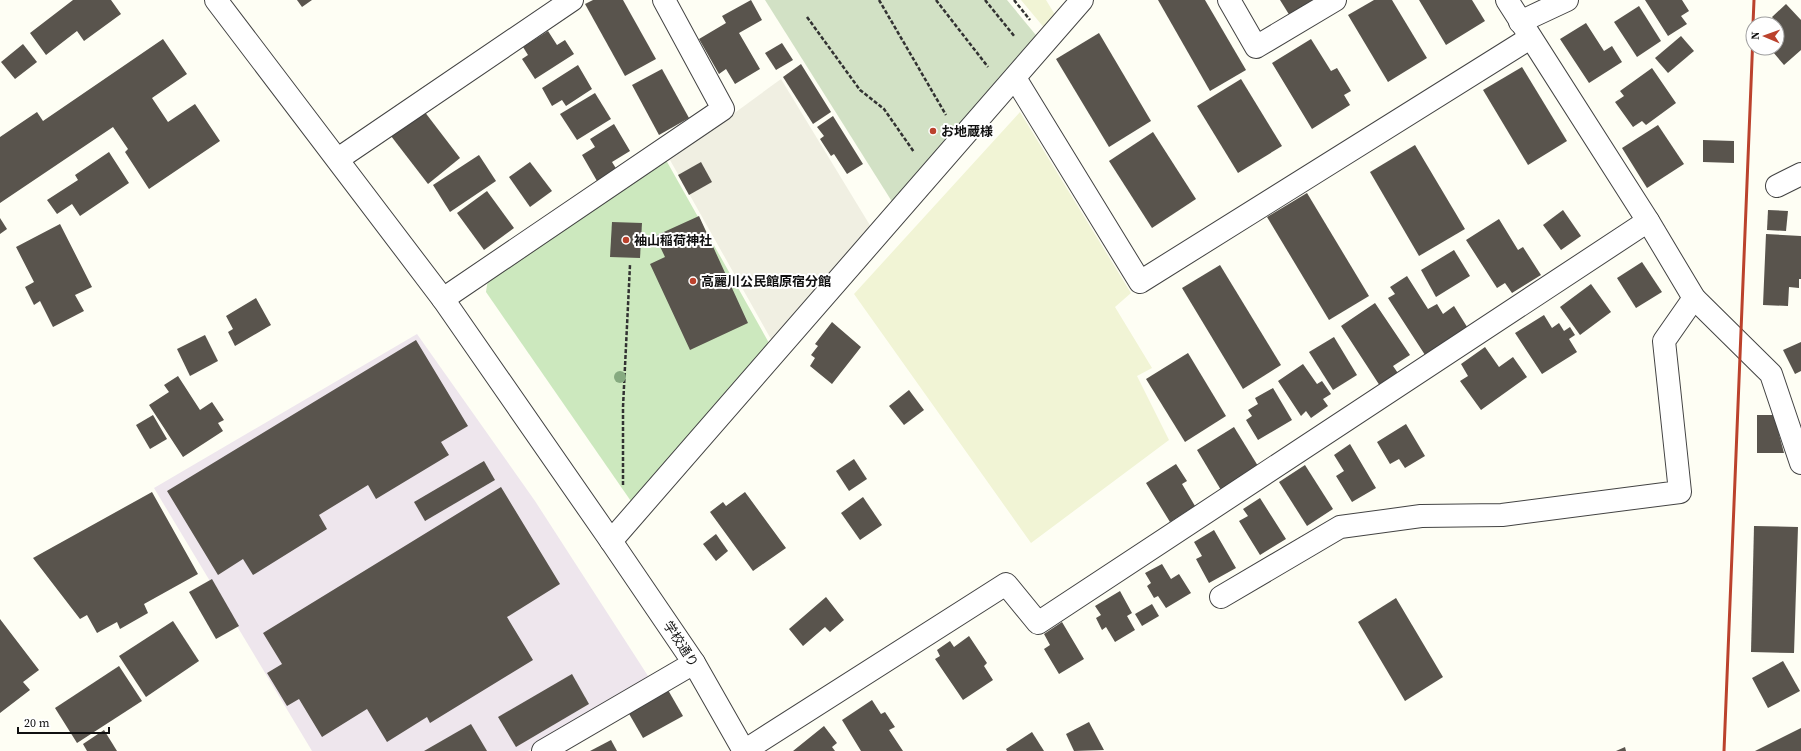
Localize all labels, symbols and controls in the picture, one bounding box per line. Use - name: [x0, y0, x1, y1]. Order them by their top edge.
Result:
- north arrow: [1745, 16, 1785, 56]
- text: N: [1748, 31, 1763, 40]
- place label: お地蔵様: [941, 123, 993, 140]
- marker: お地蔵様: [928, 126, 938, 136]
- place label: 袖山稲荷神社: [634, 232, 712, 249]
- marker: 袖山稲荷神社: [621, 235, 631, 245]
- place label: 高麗川公民館原宿分館: [701, 273, 831, 290]
- marker: 高麗川公民館原宿分館: [688, 276, 698, 286]
- street label: 学校通り: [660, 618, 702, 670]
- scale bar: [18, 709, 109, 735]
- text: 20 m: [24, 715, 50, 731]

